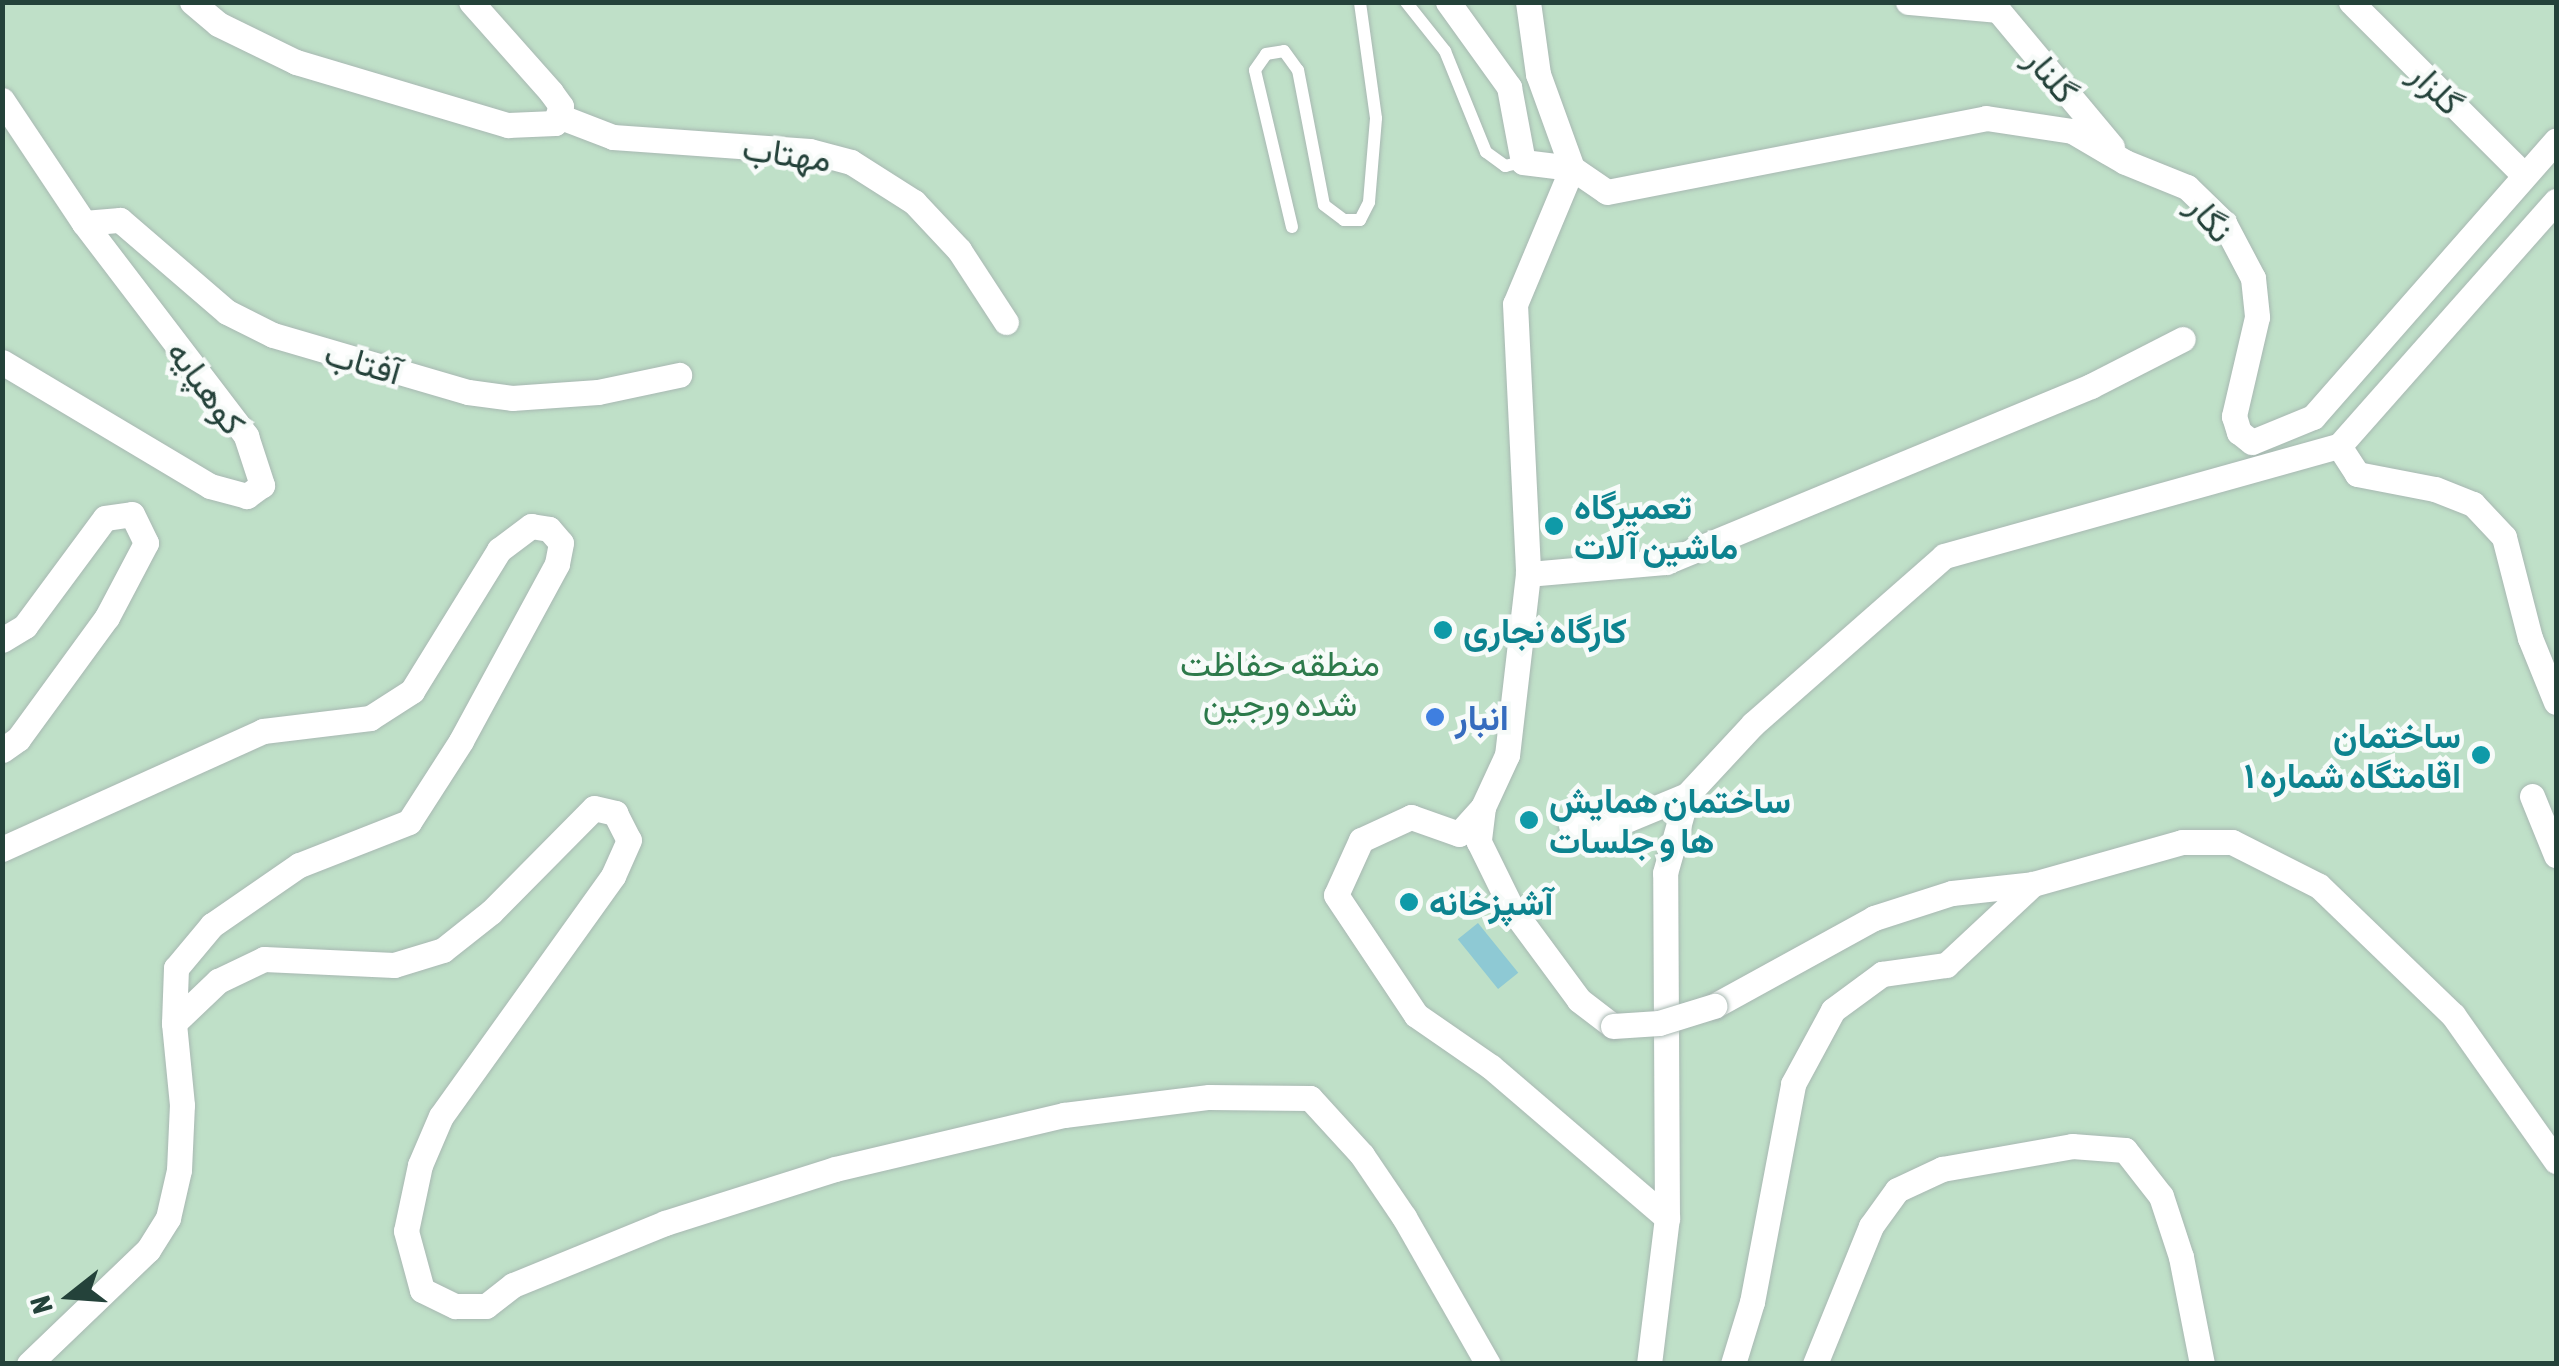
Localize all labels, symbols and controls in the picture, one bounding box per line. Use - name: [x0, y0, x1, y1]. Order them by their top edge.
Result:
- street label: گلنار: [2017, 39, 2087, 111]
- street label: گلزار: [2402, 53, 2472, 123]
- street label: مهتاب: [740, 126, 834, 180]
- street label: نگار: [2179, 186, 2243, 250]
- street label: آفتاب: [320, 331, 406, 393]
- street label: کوهپایه: [159, 332, 255, 442]
- place label: تعمیرگاه ماشین آلات: [1574, 485, 1738, 567]
- marker: تعمیرگاه ماشین آلات: [1543, 515, 1565, 537]
- place label: کارگاه نجاری: [1463, 609, 1627, 651]
- marker: کارگاه نجاری: [1432, 619, 1454, 641]
- park label: منطقه حفاظت شده ورجین: [1180, 642, 1380, 724]
- place label: انبار: [1455, 696, 1509, 738]
- marker: انبار: [1424, 706, 1446, 728]
- place label: ساختمان اقامتگاه شماره ۱: [2244, 714, 2461, 796]
- marker: ساختمان اقامتگاه شماره ۱: [2470, 744, 2492, 766]
- place label: ساختمان همایش ها و جلسات: [1549, 779, 1791, 861]
- marker: ساختمان همایش ها و جلسات: [1518, 809, 1540, 831]
- place label: آشپزخانه: [1429, 881, 1553, 923]
- marker: آشپزخانه: [1398, 891, 1420, 913]
- north arrow: [20, 1246, 120, 1346]
- text: N: [24, 1292, 59, 1317]

